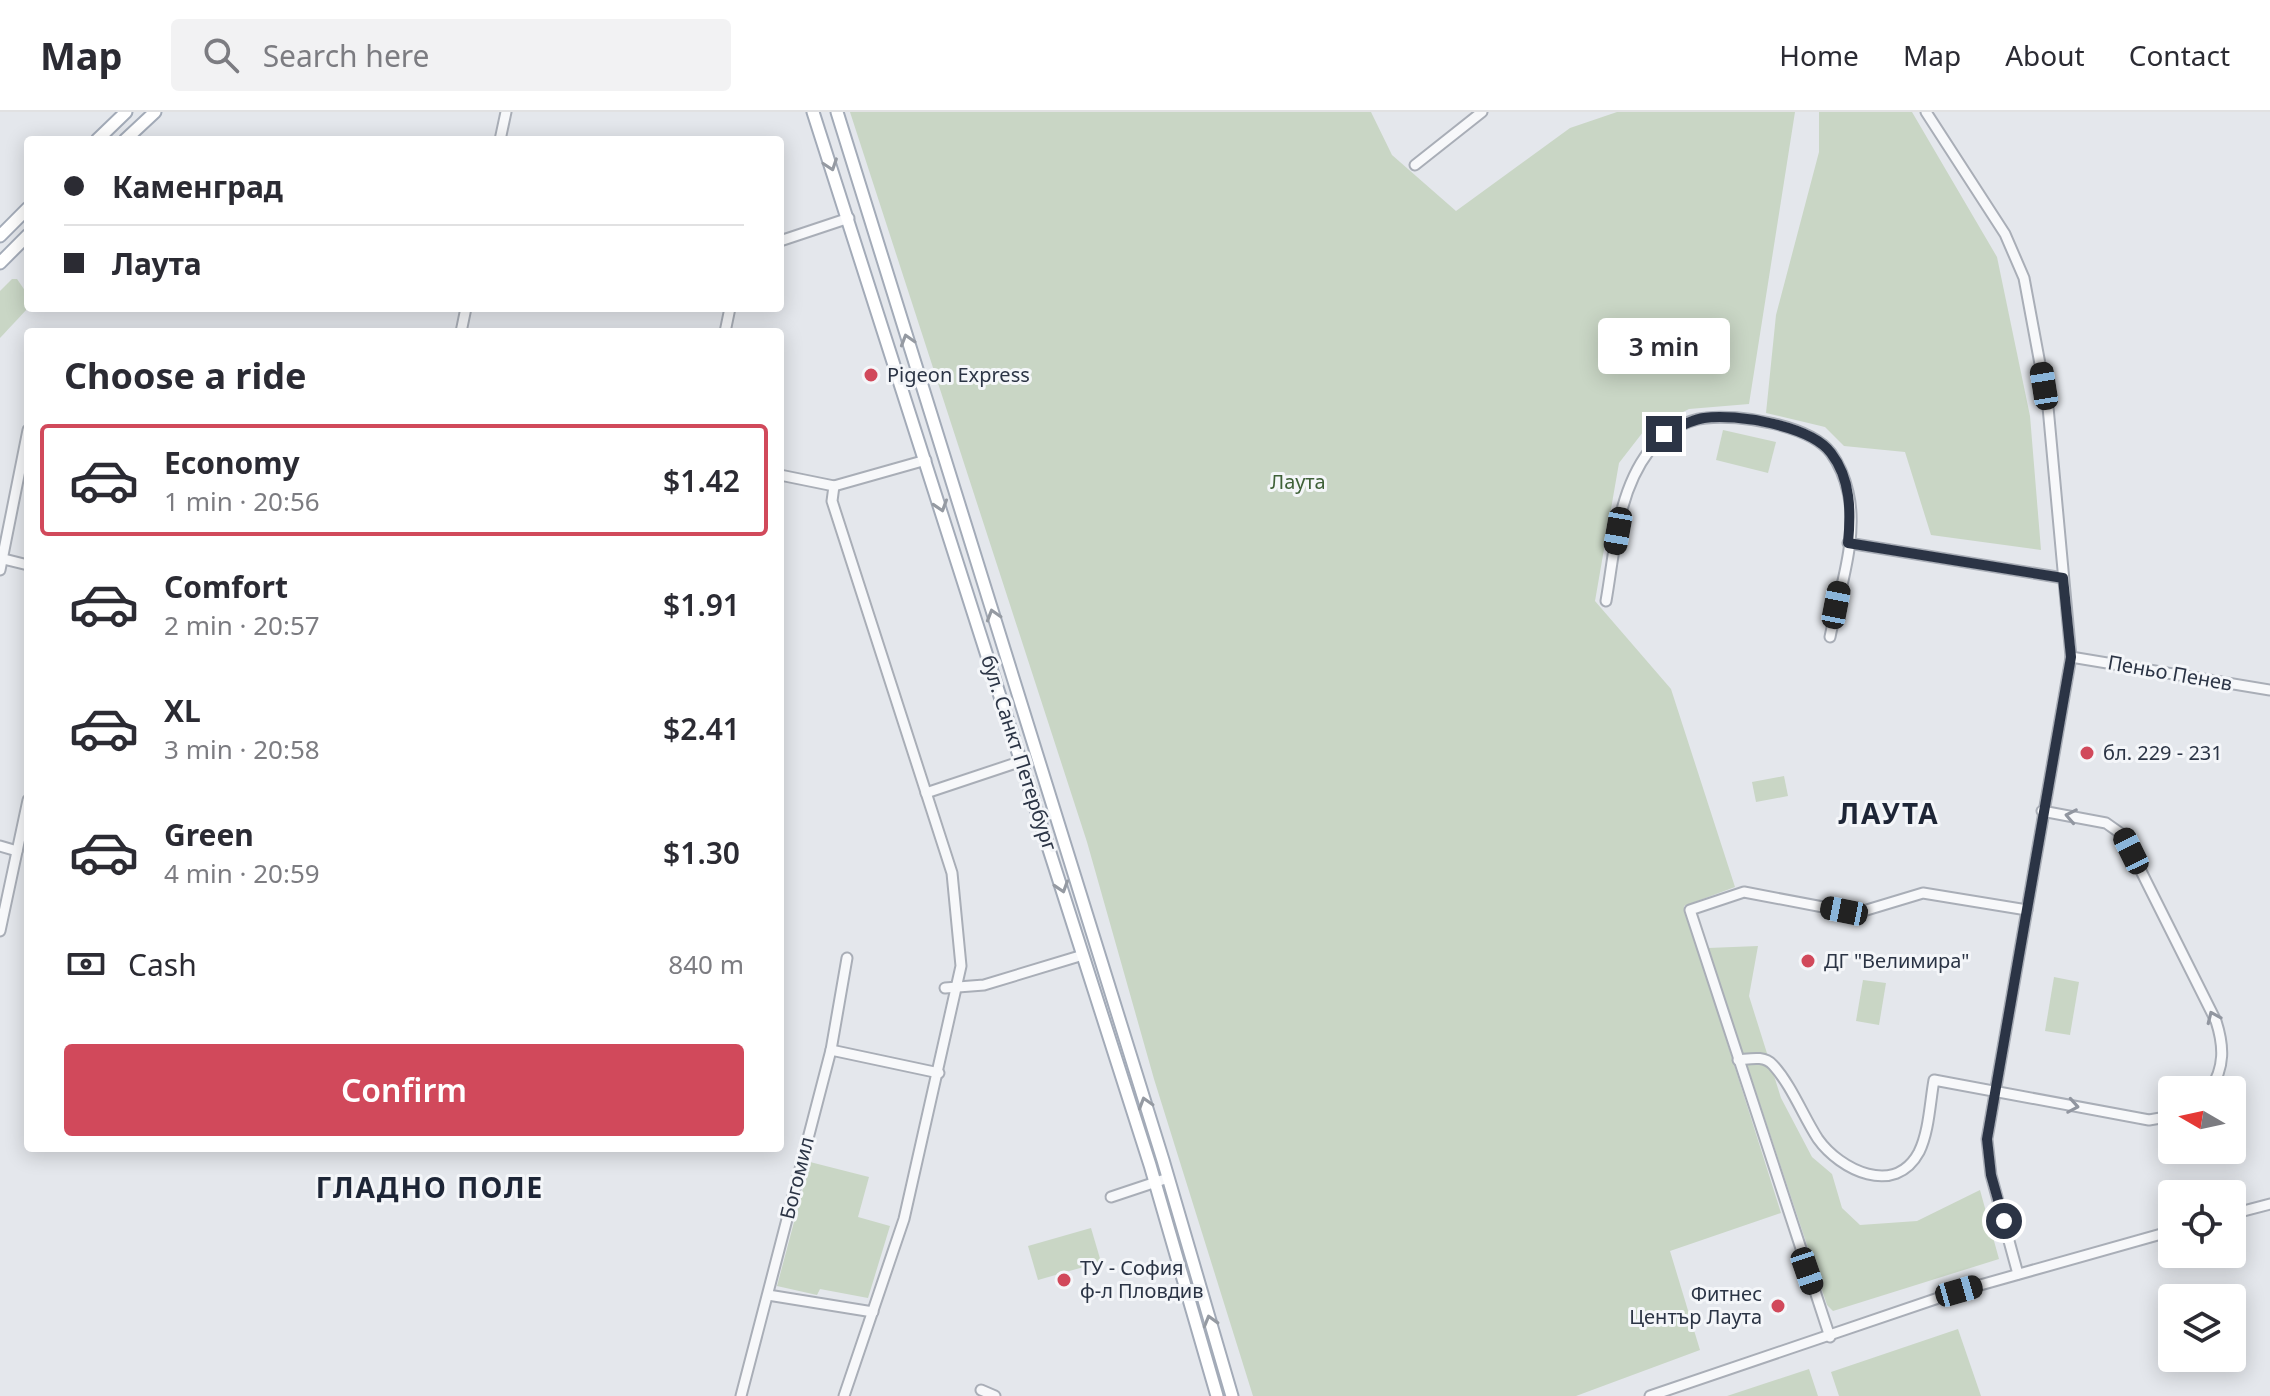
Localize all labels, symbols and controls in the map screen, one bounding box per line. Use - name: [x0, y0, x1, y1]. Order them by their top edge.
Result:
- search box: [171, 19, 731, 91]
- text: Map: [40, 29, 123, 81]
- icon: search: [199, 33, 243, 77]
- text: Search here: [263, 35, 430, 76]
- text: Home: [1779, 36, 1859, 74]
- text: Map: [1903, 36, 1961, 74]
- text: About: [2005, 36, 2085, 74]
- text: Contact: [2129, 36, 2230, 74]
- one-way arrow: [822, 157, 838, 171]
- text: Каменград: [112, 166, 283, 207]
- text: Лаута: [112, 243, 202, 284]
- callout: 3 min: [1598, 318, 1730, 374]
- text: 3 min: [1629, 328, 1699, 364]
- one-way arrow: [900, 333, 916, 347]
- text: Choose a ride: [64, 351, 306, 400]
- car: [2028, 360, 2060, 412]
- place label: Pigeon Express: [887, 361, 1030, 388]
- marker: Pigeon Express: [862, 366, 880, 384]
- route end: [1646, 416, 1682, 452]
- text: Economy: [164, 442, 300, 483]
- icon: car: [68, 444, 140, 516]
- text: $1.42: [663, 460, 740, 501]
- park label: Лаута: [1270, 468, 1326, 495]
- text: 1 min · 20:56: [164, 483, 320, 519]
- one-way arrow: [931, 498, 947, 512]
- car: [1602, 505, 1634, 557]
- text: Comfort: [164, 566, 288, 607]
- icon: car: [68, 568, 140, 640]
- car: [1820, 579, 1852, 631]
- text: $1.91: [663, 584, 740, 625]
- text: 2 min · 20:57: [164, 607, 320, 643]
- one-way arrow: [986, 608, 1002, 622]
- street label: Пеньо Пенев: [2106, 648, 2235, 697]
- street label: бул. Санкт Петербург: [975, 652, 1064, 854]
- text: XL: [164, 690, 201, 731]
- icon: car: [68, 692, 140, 764]
- text: $2.41: [663, 708, 740, 749]
- text: 3 min · 20:58: [164, 731, 320, 767]
- place label: бл. 229 - 231: [2103, 739, 2223, 766]
- marker: бл. 229 - 231: [2078, 744, 2096, 762]
- district label: ЛАУТА: [1838, 794, 1940, 832]
- one-way arrow: [2065, 808, 2078, 825]
- text: Green: [164, 814, 254, 855]
- icon: car: [68, 816, 140, 888]
- car: [2110, 824, 2152, 878]
- text: $1.30: [663, 832, 740, 873]
- text: 4 min · 20:59: [164, 855, 320, 891]
- one-way arrow: [1052, 880, 1068, 894]
- car: [1818, 895, 1870, 927]
- icon: cash: [64, 942, 108, 986]
- text: Cash: [128, 944, 197, 985]
- text: 840 m: [668, 946, 744, 982]
- place label: ДГ "Велимира": [1824, 947, 1969, 974]
- marker: ДГ "Велимира": [1799, 952, 1817, 970]
- one-way arrow: [2207, 1011, 2223, 1025]
- button: Confirm: [64, 1044, 744, 1136]
- north arrow: [2158, 1076, 2246, 1164]
- map controls: [2158, 1076, 2246, 1372]
- one-way arrow: [2066, 1096, 2080, 1113]
- one-way arrow: [1138, 1097, 1154, 1111]
- street label: Богомил: [773, 1134, 820, 1222]
- district label: ГЛАДНО ПОЛЕ: [316, 1168, 544, 1206]
- button: locate: [2158, 1180, 2246, 1268]
- route start: [1986, 1203, 2022, 1239]
- car: [1788, 1244, 1826, 1298]
- place label: ТУ - София ф-л Пловдив: [1080, 1254, 1204, 1304]
- marker: ТУ - София ф-л Пловдив: [1055, 1271, 1073, 1289]
- car: [1933, 1273, 1985, 1309]
- place label: Фитнес Център Лаута: [1629, 1280, 1762, 1330]
- button: layers: [2158, 1284, 2246, 1372]
- marker: Фитнес Център Лаута: [1769, 1297, 1787, 1315]
- one-way arrow: [1203, 1315, 1219, 1329]

